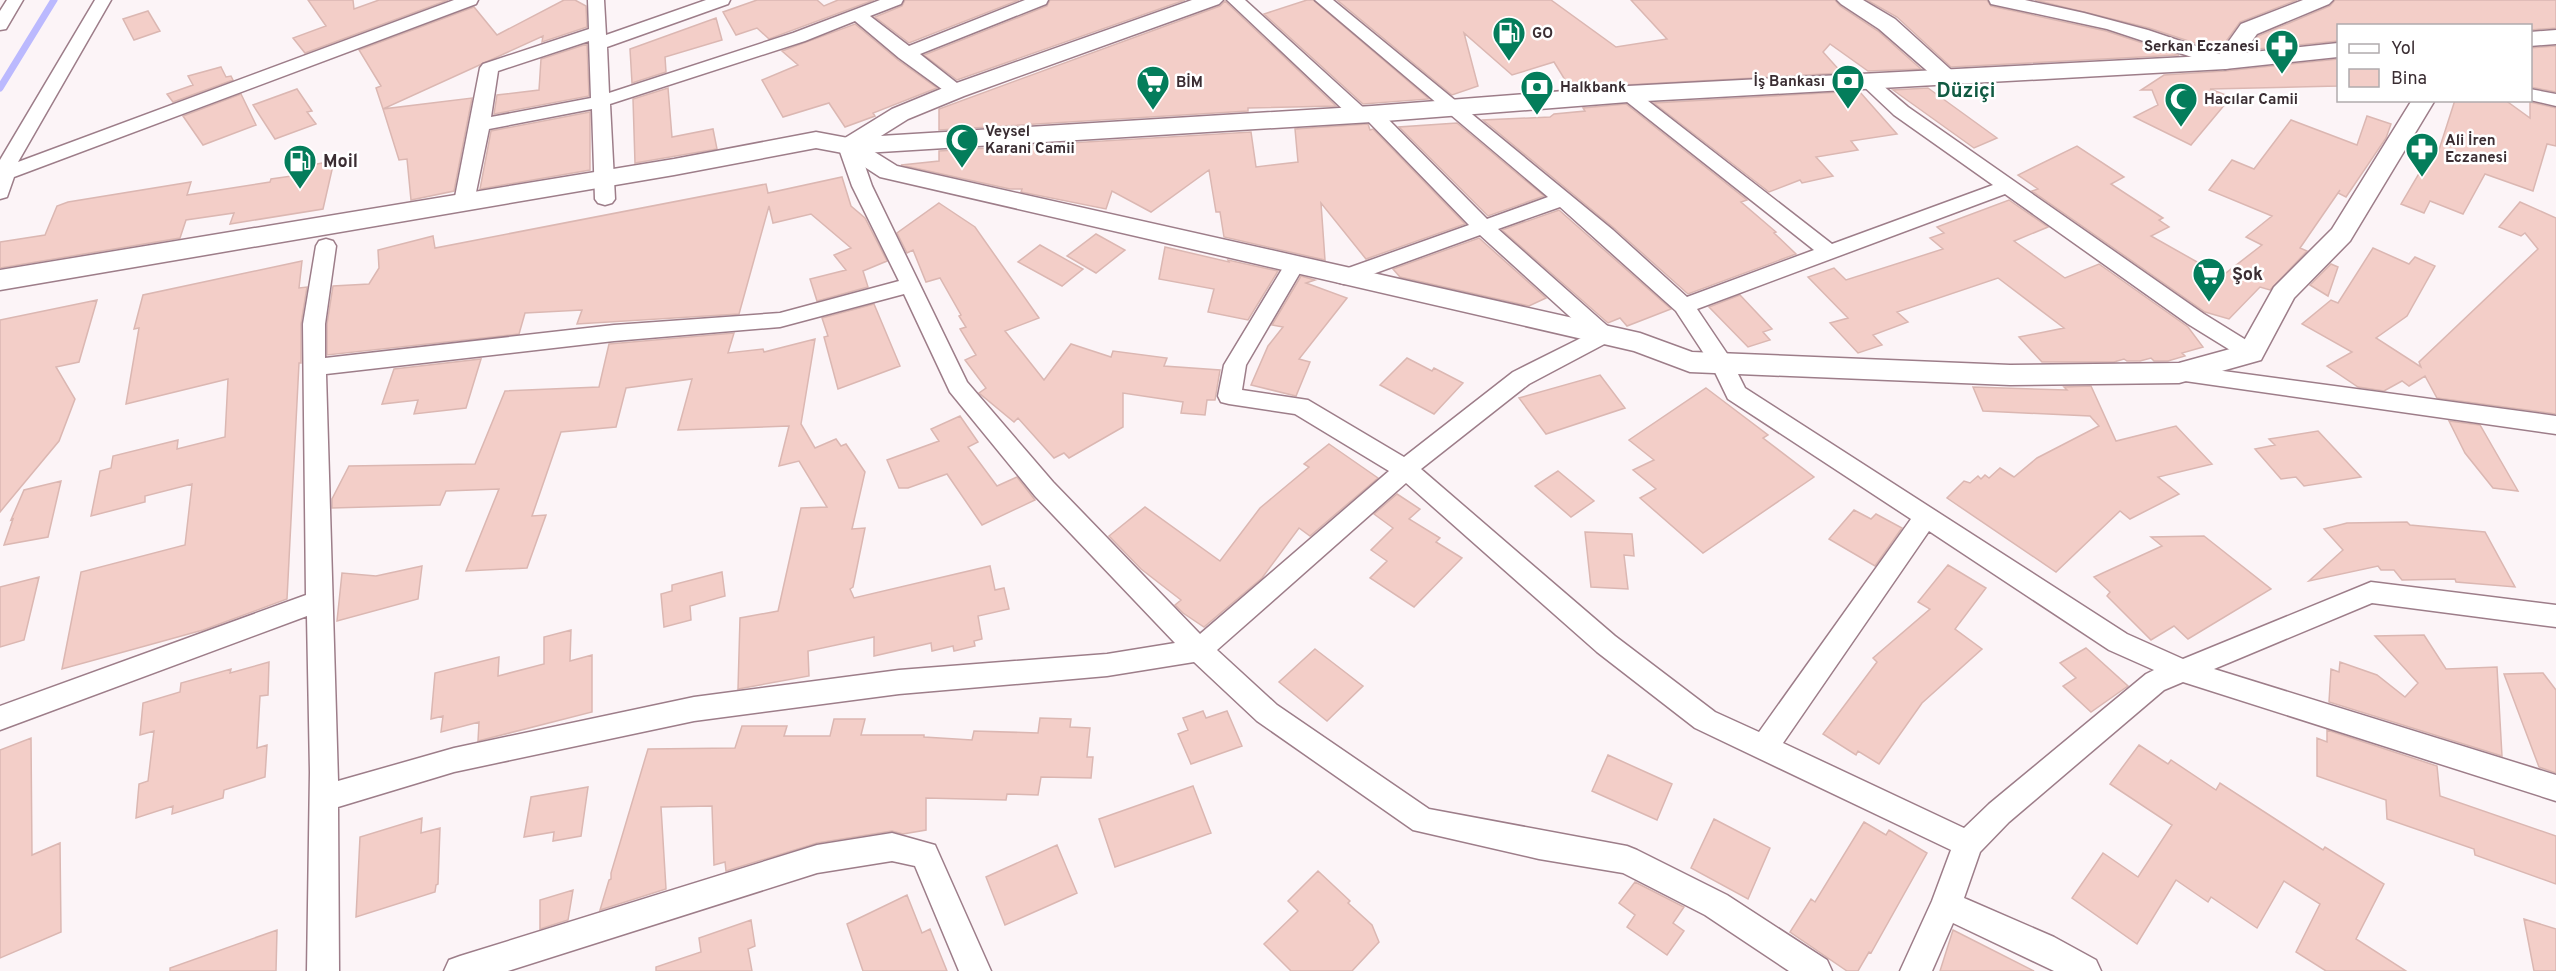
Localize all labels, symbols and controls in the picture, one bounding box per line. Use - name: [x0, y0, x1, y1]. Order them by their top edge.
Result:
- fuel station icon: GO: [1491, 15, 1527, 62]
- legend: [2337, 24, 2532, 102]
- place label: GO: [1532, 25, 1553, 44]
- pharmacy icon: Serkan Eczanesi: [2264, 28, 2300, 75]
- place label: Serkan Eczanesi: [2144, 38, 2259, 57]
- text: Yol: [2391, 38, 2416, 61]
- bank icon: İş Bankası: [1830, 63, 1866, 110]
- supermarket icon: BİM: [1135, 64, 1171, 111]
- text: Bina: [2391, 68, 2427, 91]
- bank icon: Halkbank: [1519, 69, 1555, 116]
- place label: İş Bankası: [1753, 72, 1825, 92]
- place label: BİM: [1176, 73, 1203, 93]
- place label: Halkbank: [1560, 79, 1626, 98]
- district label: Düziçi: [1936, 79, 1996, 105]
- mosque icon: Hacılar Camii: [2163, 81, 2199, 128]
- place label: Hacılar Camii: [2204, 91, 2298, 110]
- mosque icon: Veysel Karani Camii: [944, 122, 980, 169]
- place label: Veysel Karani Camii: [985, 123, 1075, 159]
- pharmacy icon: Ali İren Eczanesi: [2404, 131, 2440, 178]
- place label: Ali İren Eczanesi: [2445, 131, 2507, 168]
- fuel station icon: Moil: [282, 143, 318, 190]
- place label: Moil: [323, 151, 358, 174]
- supermarket icon: Şok: [2191, 256, 2227, 303]
- place label: Şok: [2232, 264, 2263, 287]

